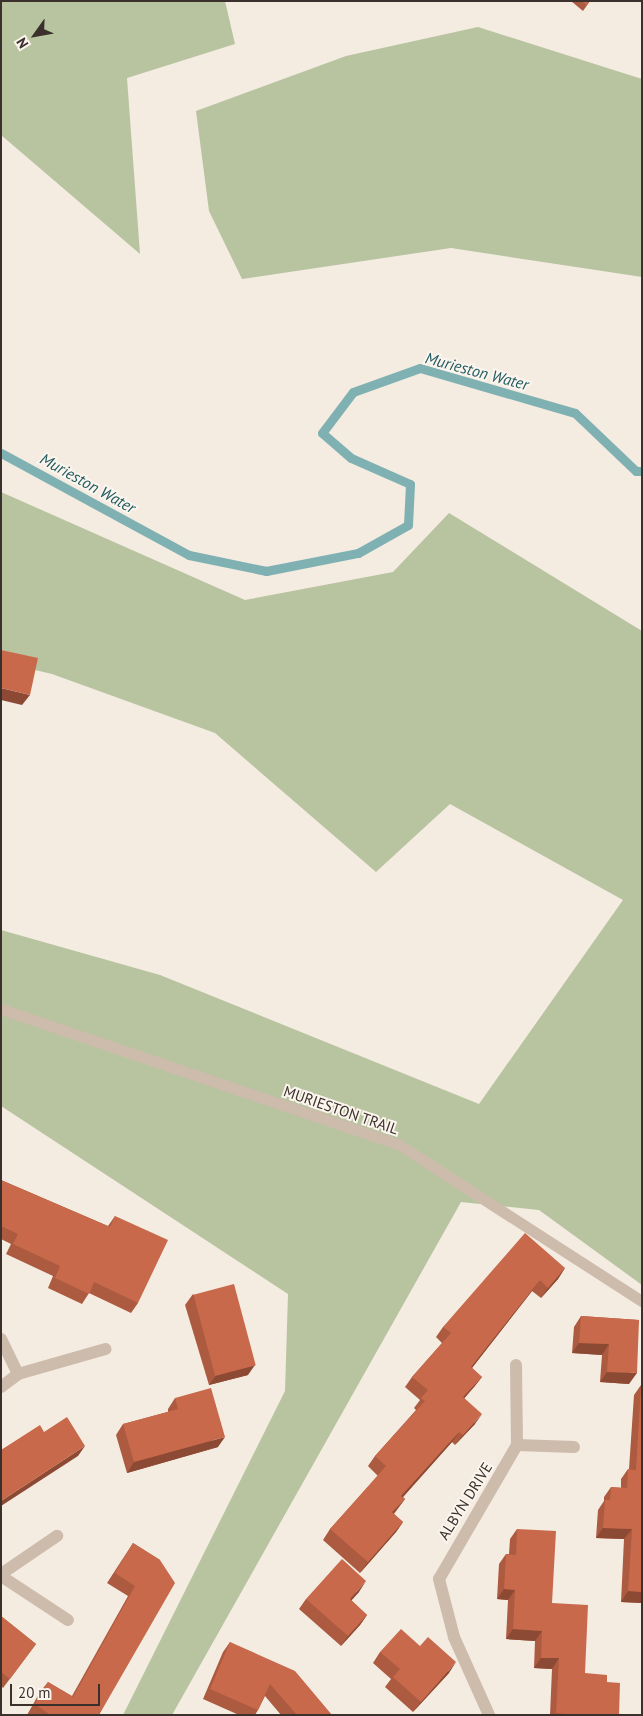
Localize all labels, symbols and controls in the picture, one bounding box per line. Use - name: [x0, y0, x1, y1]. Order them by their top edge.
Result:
- north arrow: [10, 10, 60, 60]
- text: N: [12, 34, 32, 52]
- water label: Murieston Water: [423, 348, 531, 394]
- water label: Murieston Water: [37, 449, 139, 517]
- street label: MURIESTON TRAIL: [281, 1082, 401, 1138]
- street label: ALBYN DRIVE: [434, 1459, 496, 1543]
- scale bar: [12, 1674, 102, 1706]
- text: 20 m: [18, 1683, 51, 1702]

